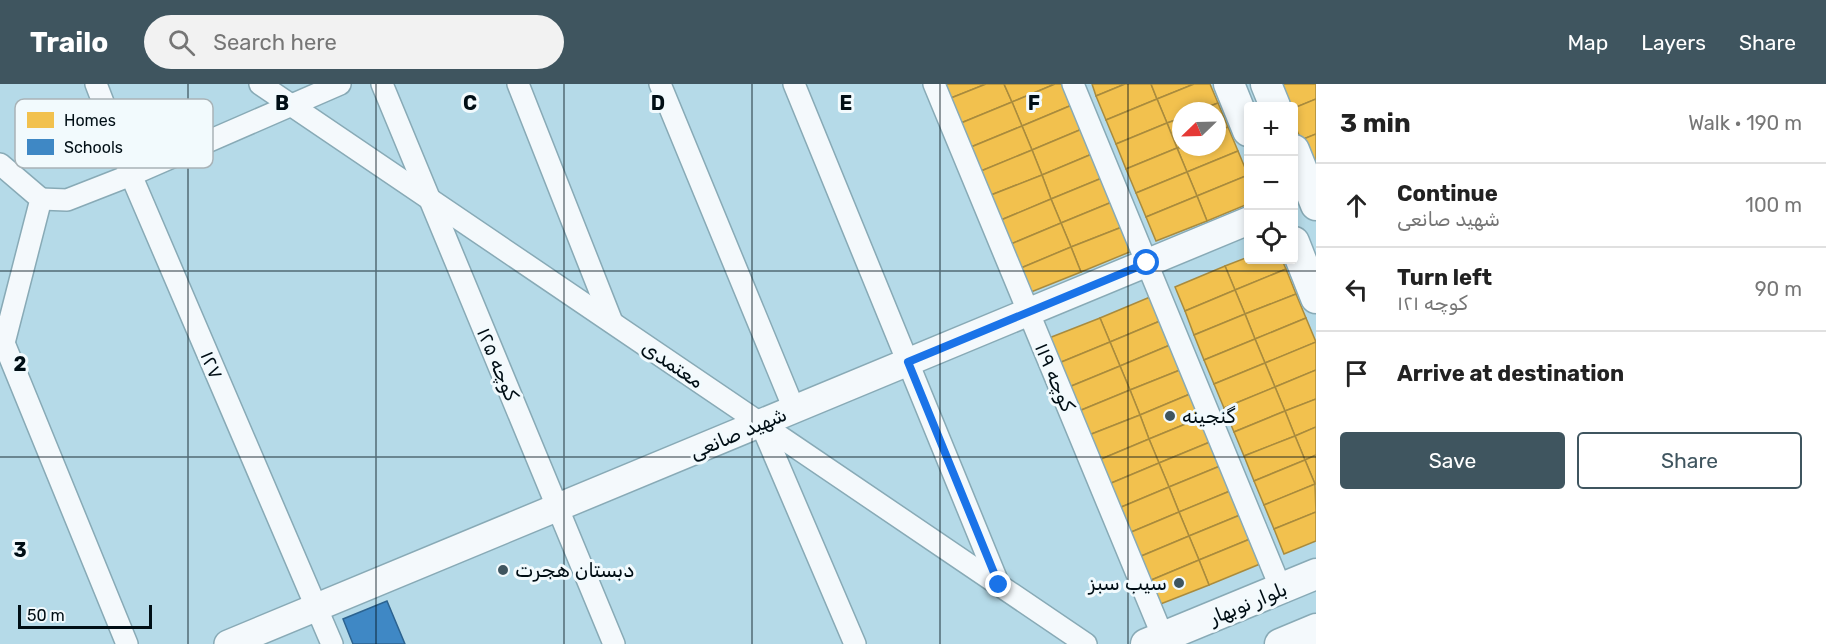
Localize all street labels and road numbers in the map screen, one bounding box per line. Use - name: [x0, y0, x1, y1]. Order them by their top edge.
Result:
- street label: کوچه ۱۲۵: [472, 324, 524, 404]
- street label: معتمدی: [638, 335, 708, 393]
- street label: کوچه ۱۱۹: [1030, 339, 1080, 415]
- street label: ۱۲۷: [195, 347, 229, 383]
- street label: شهید صانعی: [686, 402, 790, 464]
- street label: بلوار نوبهار: [1205, 577, 1290, 630]

